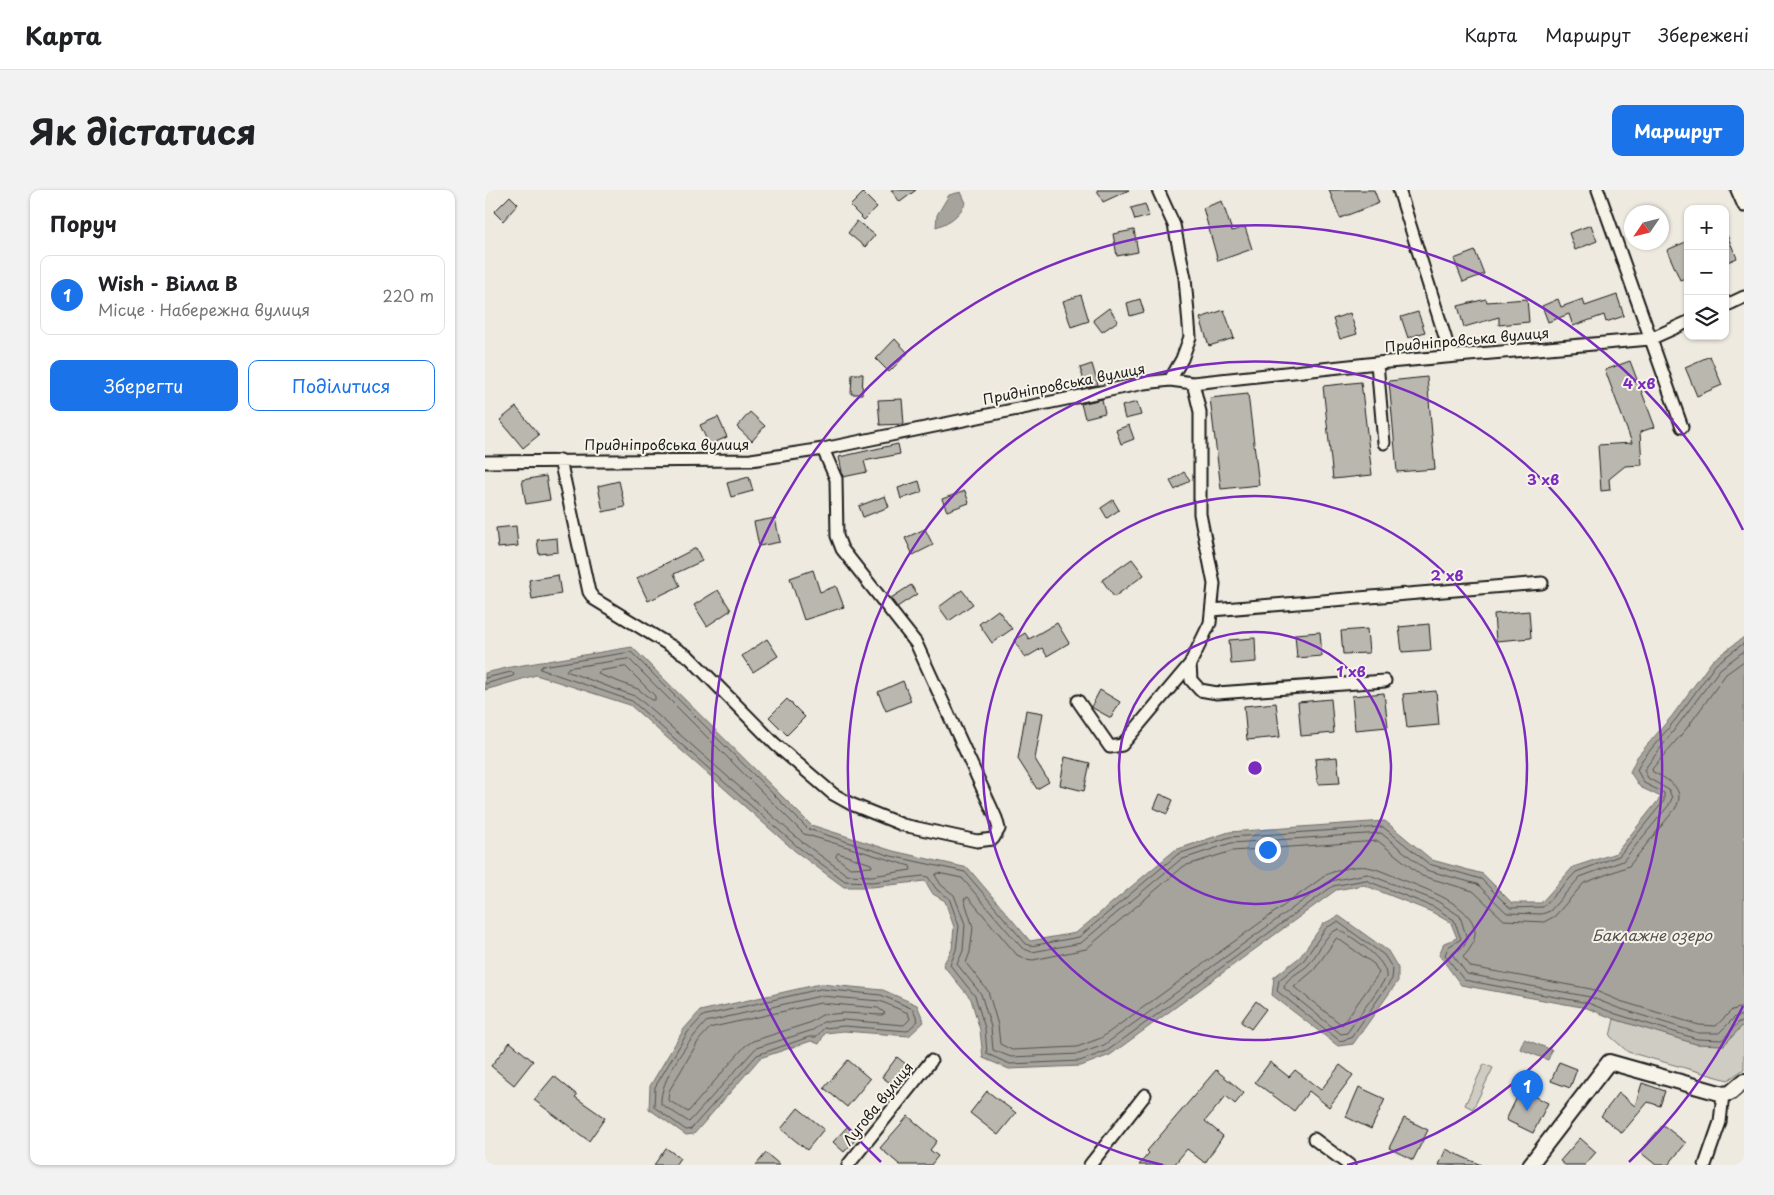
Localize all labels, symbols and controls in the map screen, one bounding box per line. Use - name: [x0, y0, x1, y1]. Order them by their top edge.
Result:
- text: Карта: [25, 17, 102, 53]
- text: Карта: [1464, 21, 1517, 48]
- text: Маршрут: [1545, 21, 1630, 48]
- text: Збережені: [1658, 21, 1749, 48]
- text: Як дістатися: [30, 104, 256, 157]
- button: Маршрут: [1612, 105, 1744, 156]
- north arrow: [1624, 205, 1669, 250]
- map controls: [1684, 205, 1729, 340]
- button: +: [1684, 205, 1729, 250]
- text: Поруч: [50, 207, 117, 239]
- button: −: [1684, 250, 1729, 295]
- text: Wish - Вілла B: [98, 269, 238, 297]
- text: 1: [63, 283, 71, 307]
- text: 220 m: [383, 283, 434, 307]
- button: layers: [1684, 295, 1729, 340]
- text: Місце · Набережна вулиця: [98, 297, 310, 321]
- street label: Придніпровська вулиця: [1384, 322, 1550, 357]
- street label: Придніпровська вулиця: [981, 357, 1147, 410]
- button: Зберегти: [50, 360, 238, 411]
- button: Поділитися: [248, 360, 435, 411]
- text: 4 хв: [1623, 371, 1655, 394]
- street label: Придніпровська вулиця: [585, 434, 749, 455]
- text: 3 хв: [1527, 467, 1559, 490]
- text: 2 хв: [1431, 563, 1463, 586]
- text: 1 хв: [1336, 659, 1366, 682]
- centre of rings: [1246, 759, 1264, 777]
- your location: [1255, 837, 1281, 863]
- water label: Баклажне озеро: [1592, 923, 1714, 946]
- street label: Лугова вулиця: [837, 1057, 918, 1150]
- pin: 1: [1511, 1070, 1543, 1111]

